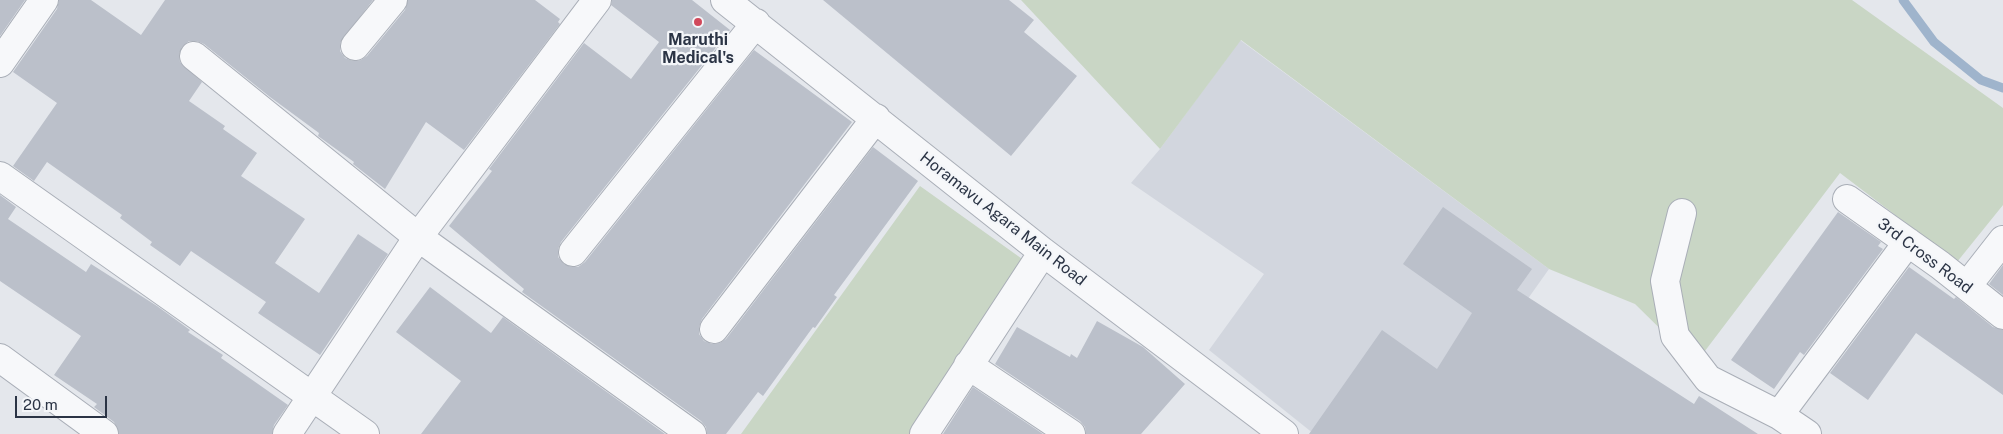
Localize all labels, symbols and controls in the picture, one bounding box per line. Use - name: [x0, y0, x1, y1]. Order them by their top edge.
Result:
- marker: Maruthi Medical's: [692, 16, 704, 28]
- place label: Maruthi Medical's: [662, 30, 734, 68]
- street label: Horamavu Agara Main Road: [916, 148, 1090, 290]
- street label: 3rd Cross Road: [1874, 214, 1976, 298]
- scale bar: [18, 386, 110, 418]
- text: 20 m: [23, 396, 58, 413]

